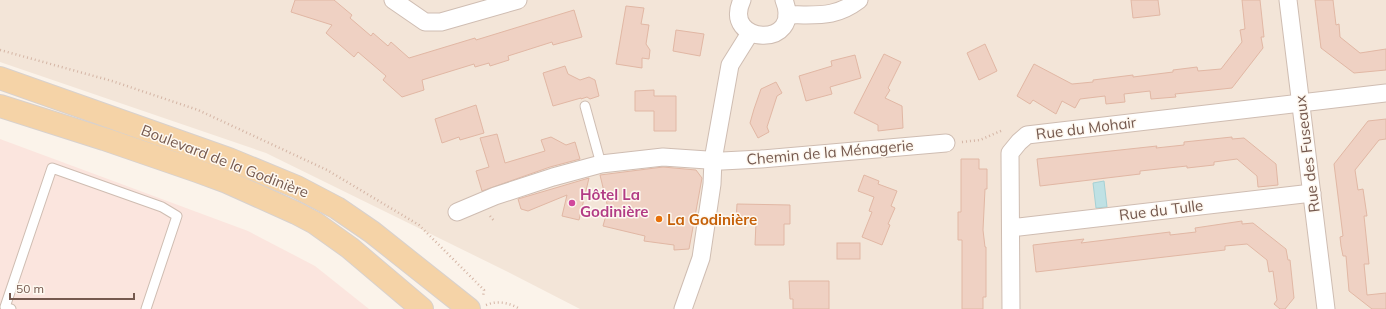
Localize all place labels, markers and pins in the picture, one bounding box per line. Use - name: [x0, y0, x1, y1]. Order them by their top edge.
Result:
- place label: Hôtel La Godinière: [580, 185, 648, 221]
- marker: Hôtel La Godinière: [567, 198, 577, 208]
- place label: La Godinière: [667, 210, 757, 229]
- marker: La Godinière: [654, 214, 664, 224]

